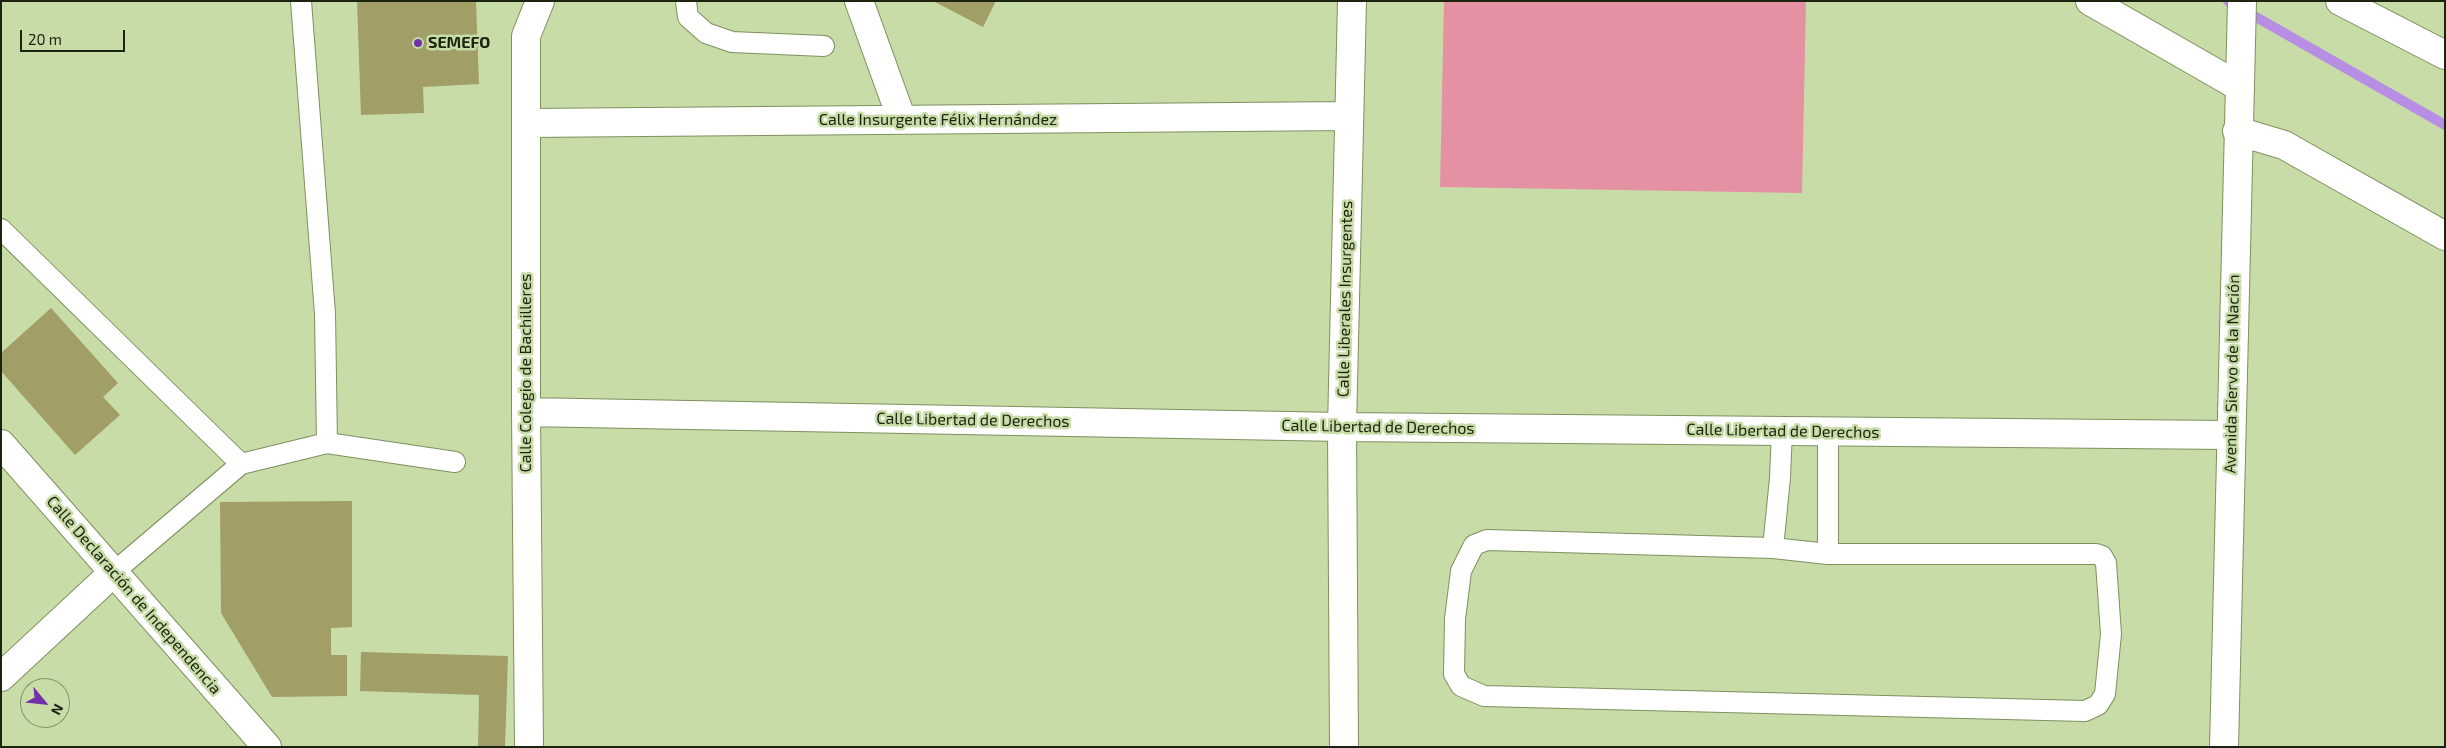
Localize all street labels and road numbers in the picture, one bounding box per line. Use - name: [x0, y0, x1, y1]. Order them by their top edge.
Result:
- street label: Calle Insurgente Félix Hernández: [819, 110, 1057, 130]
- street label: Calle Liberales Insurgentes: [1334, 201, 1356, 397]
- street label: Calle Colegio de Bachilleres: [516, 274, 536, 472]
- street label: Avenida Siervo de la Nación: [2221, 274, 2243, 474]
- street label: Calle Libertad de Derechos: [876, 409, 1070, 431]
- street label: Calle Libertad de Derechos: [1281, 416, 1475, 438]
- street label: Calle Libertad de Derechos: [1686, 420, 1880, 442]
- street label: Calle Declaración de Independencia: [43, 492, 225, 698]

